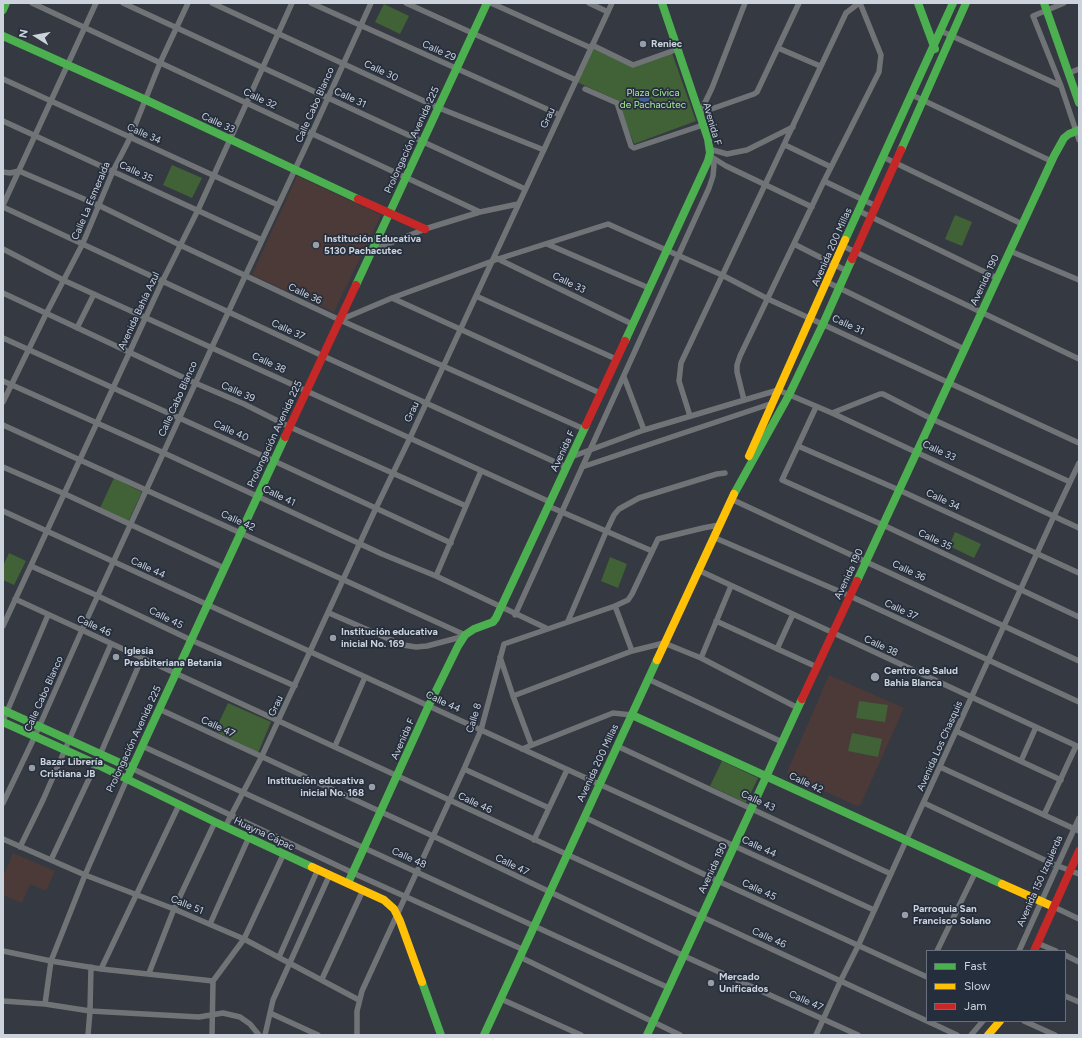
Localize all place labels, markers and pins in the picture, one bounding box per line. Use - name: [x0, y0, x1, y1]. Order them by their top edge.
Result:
- place label: Reniec: [651, 38, 682, 50]
- marker: Reniec: [638, 39, 648, 49]
- place label: Institución Educativa 5130 Pachacutec: [324, 233, 421, 256]
- marker: Institución Educativa 5130 Pachacutec: [311, 240, 321, 250]
- place label: Institución educativa inicial No. 169: [341, 626, 438, 650]
- marker: Institución educativa inicial No. 169: [328, 633, 338, 643]
- place label: Iglesia Presbiteriana Betania: [124, 645, 222, 668]
- marker: Iglesia Presbiteriana Betania: [111, 652, 121, 662]
- place label: Centro de Salud Bahia Blanca: [884, 665, 958, 688]
- marker: Centro de Salud Bahia Blanca: [869, 671, 881, 683]
- place label: Bazar Librería Cristiana JB: [40, 756, 103, 780]
- marker: Bazar Librería Cristiana JB: [27, 763, 37, 773]
- place label: Institución educativa inicial No. 168: [267, 775, 364, 798]
- marker: Institución educativa inicial No. 168: [367, 782, 377, 792]
- place label: Parroquia San Francisco Solano: [913, 903, 991, 926]
- marker: Parroquia San Francisco Solano: [900, 910, 910, 920]
- place label: Mercado Unificados: [719, 971, 768, 994]
- marker: Mercado Unificados: [706, 978, 716, 988]

